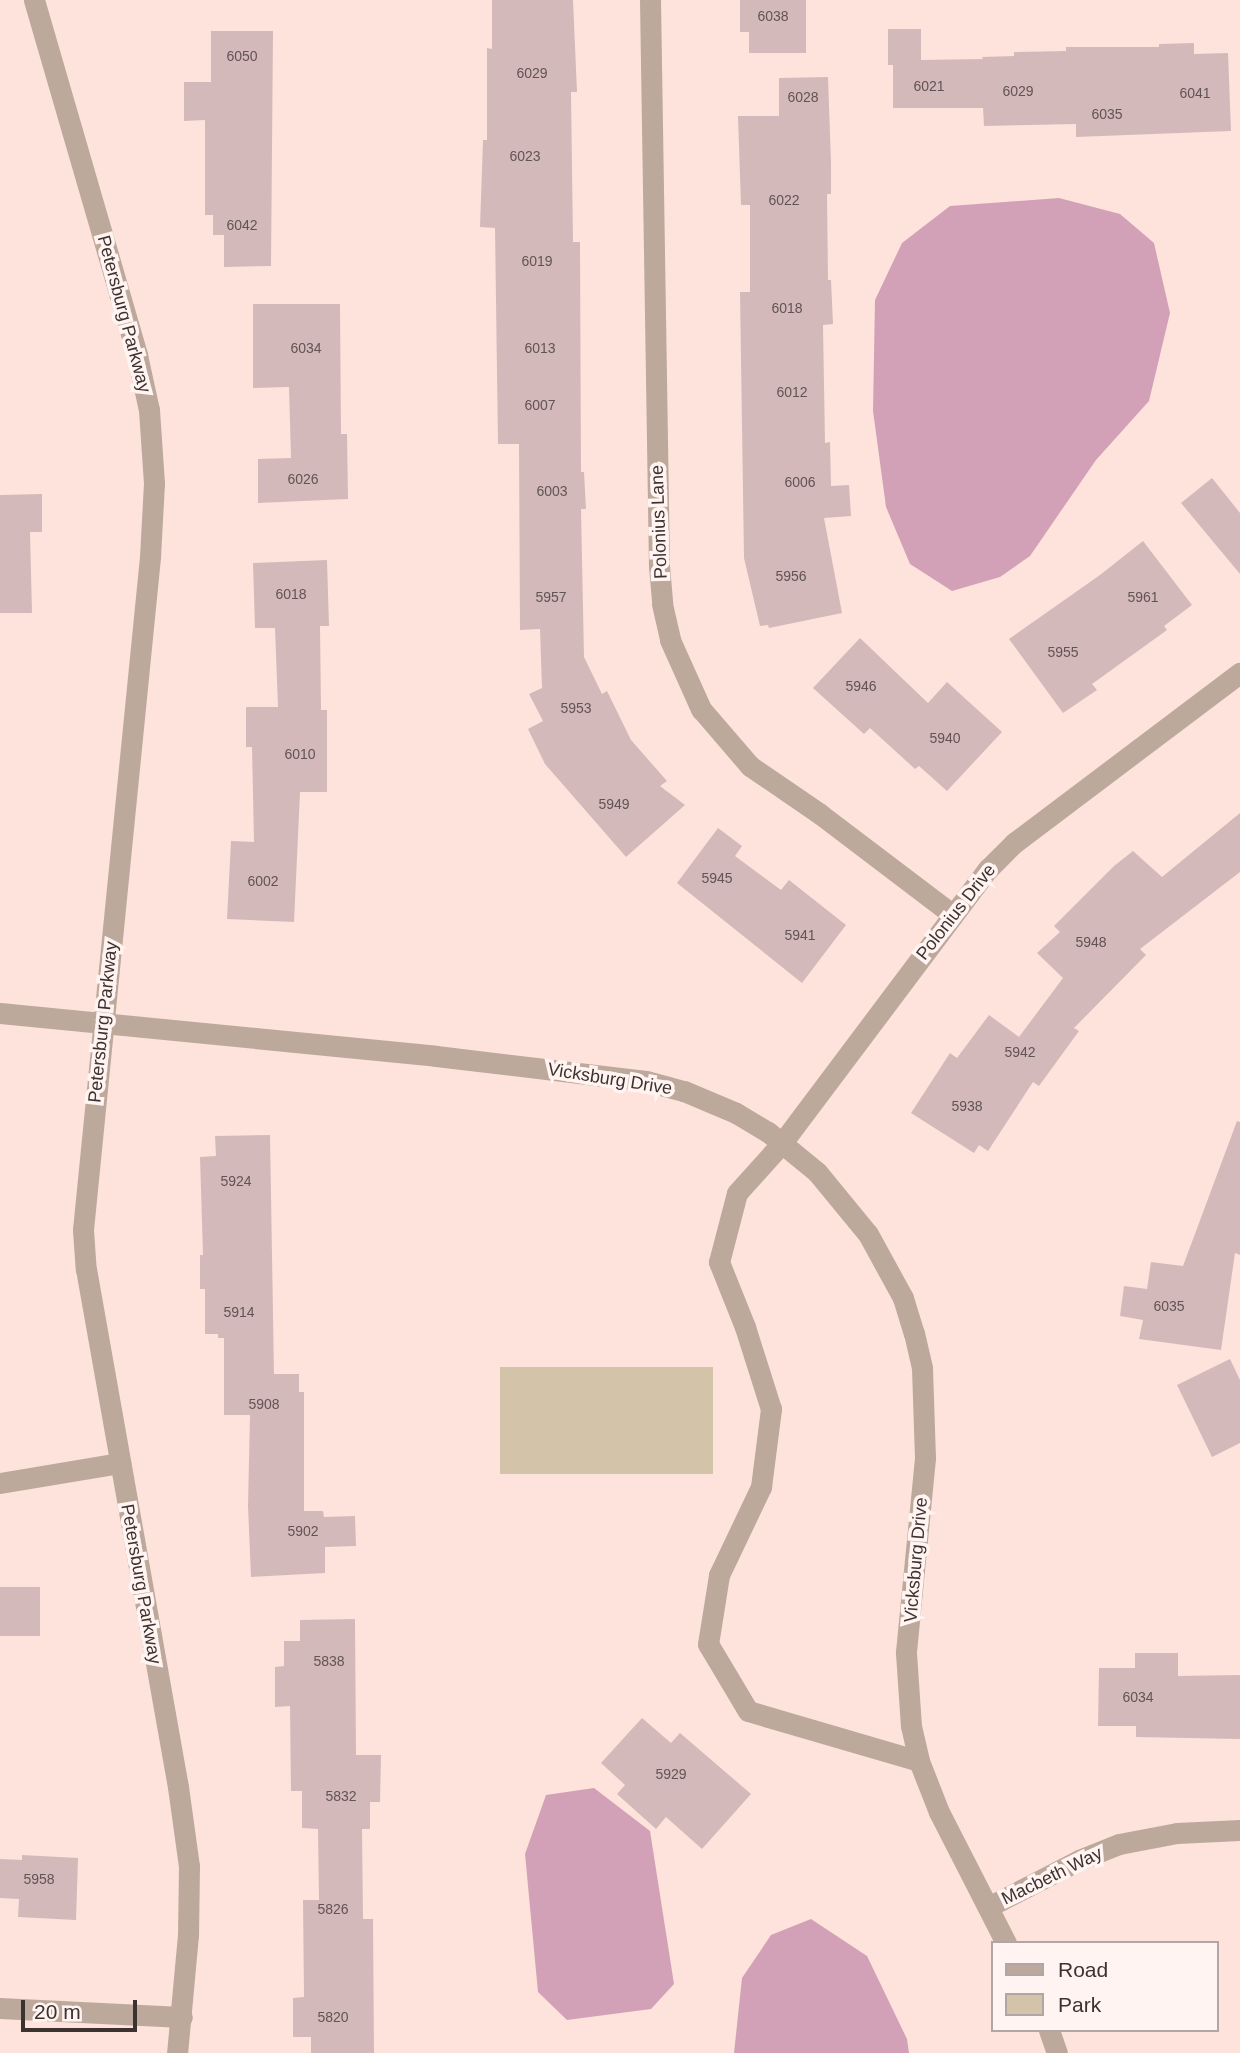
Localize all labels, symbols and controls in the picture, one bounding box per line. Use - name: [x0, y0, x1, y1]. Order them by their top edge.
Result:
- house number: 6038: [757, 8, 789, 24]
- house number: 6050: [226, 48, 258, 64]
- house number: 6029: [516, 65, 548, 81]
- house number: 6021: [913, 78, 945, 94]
- house number: 6029: [1002, 83, 1034, 99]
- house number: 6041: [1179, 85, 1211, 101]
- house number: 6028: [787, 89, 819, 105]
- house number: 6035: [1091, 106, 1123, 122]
- house number: 6023: [509, 148, 541, 164]
- house number: 6022: [768, 192, 800, 208]
- house number: 6042: [226, 217, 258, 233]
- street label: Petersburg Parkway: [93, 233, 155, 395]
- house number: 6019: [521, 253, 553, 269]
- house number: 6018: [771, 300, 803, 316]
- house number: 6034: [290, 340, 322, 356]
- house number: 6013: [524, 340, 556, 356]
- house number: 6012: [776, 384, 808, 400]
- house number: 6007: [524, 397, 556, 413]
- street label: Polonius Lane: [646, 465, 672, 579]
- house number: 6026: [287, 471, 319, 487]
- house number: 6006: [784, 474, 816, 490]
- house number: 6003: [536, 483, 568, 499]
- house number: 5956: [775, 568, 807, 584]
- house number: 6018: [275, 586, 307, 602]
- house number: 5957: [535, 589, 567, 605]
- house number: 5961: [1127, 589, 1159, 605]
- house number: 5955: [1047, 644, 1079, 660]
- house number: 5946: [845, 678, 877, 694]
- house number: 5953: [560, 700, 592, 716]
- house number: 5940: [929, 730, 961, 746]
- house number: 6010: [284, 746, 316, 762]
- house number: 5949: [598, 796, 630, 812]
- street label: Polonius Drive: [912, 860, 1000, 964]
- house number: 5945: [701, 870, 733, 886]
- house number: 6002: [247, 873, 279, 889]
- house number: 5941: [784, 927, 816, 943]
- house number: 5948: [1075, 934, 1107, 950]
- street label: Petersburg Parkway: [84, 940, 122, 1104]
- house number: 5942: [1004, 1044, 1036, 1060]
- street label: Vicksburg Drive: [546, 1059, 674, 1099]
- house number: 5938: [951, 1098, 983, 1114]
- house number: 5924: [220, 1173, 252, 1189]
- house number: 6035: [1153, 1298, 1185, 1314]
- house number: 5914: [223, 1304, 255, 1320]
- house number: 5908: [248, 1396, 280, 1412]
- street label: Vicksburg Drive: [900, 1496, 932, 1624]
- street label: Petersburg Parkway: [116, 1502, 166, 1666]
- house number: 5902: [287, 1523, 319, 1539]
- house number: 5838: [313, 1653, 345, 1669]
- house number: 6034: [1122, 1689, 1154, 1705]
- house number: 5929: [655, 1766, 687, 1782]
- house number: 5832: [325, 1788, 357, 1804]
- street label: Macbeth Way: [998, 1842, 1106, 1910]
- house number: 5958: [23, 1871, 55, 1887]
- house number: 5826: [317, 1901, 349, 1917]
- legend: [992, 1941, 1219, 2032]
- text: Road: [1058, 1958, 1108, 1981]
- scale bar: [24, 1986, 140, 2030]
- text: Park: [1058, 1993, 1101, 2016]
- text: 20 m: [34, 2000, 81, 2023]
- house number: 5820: [317, 2009, 349, 2025]

